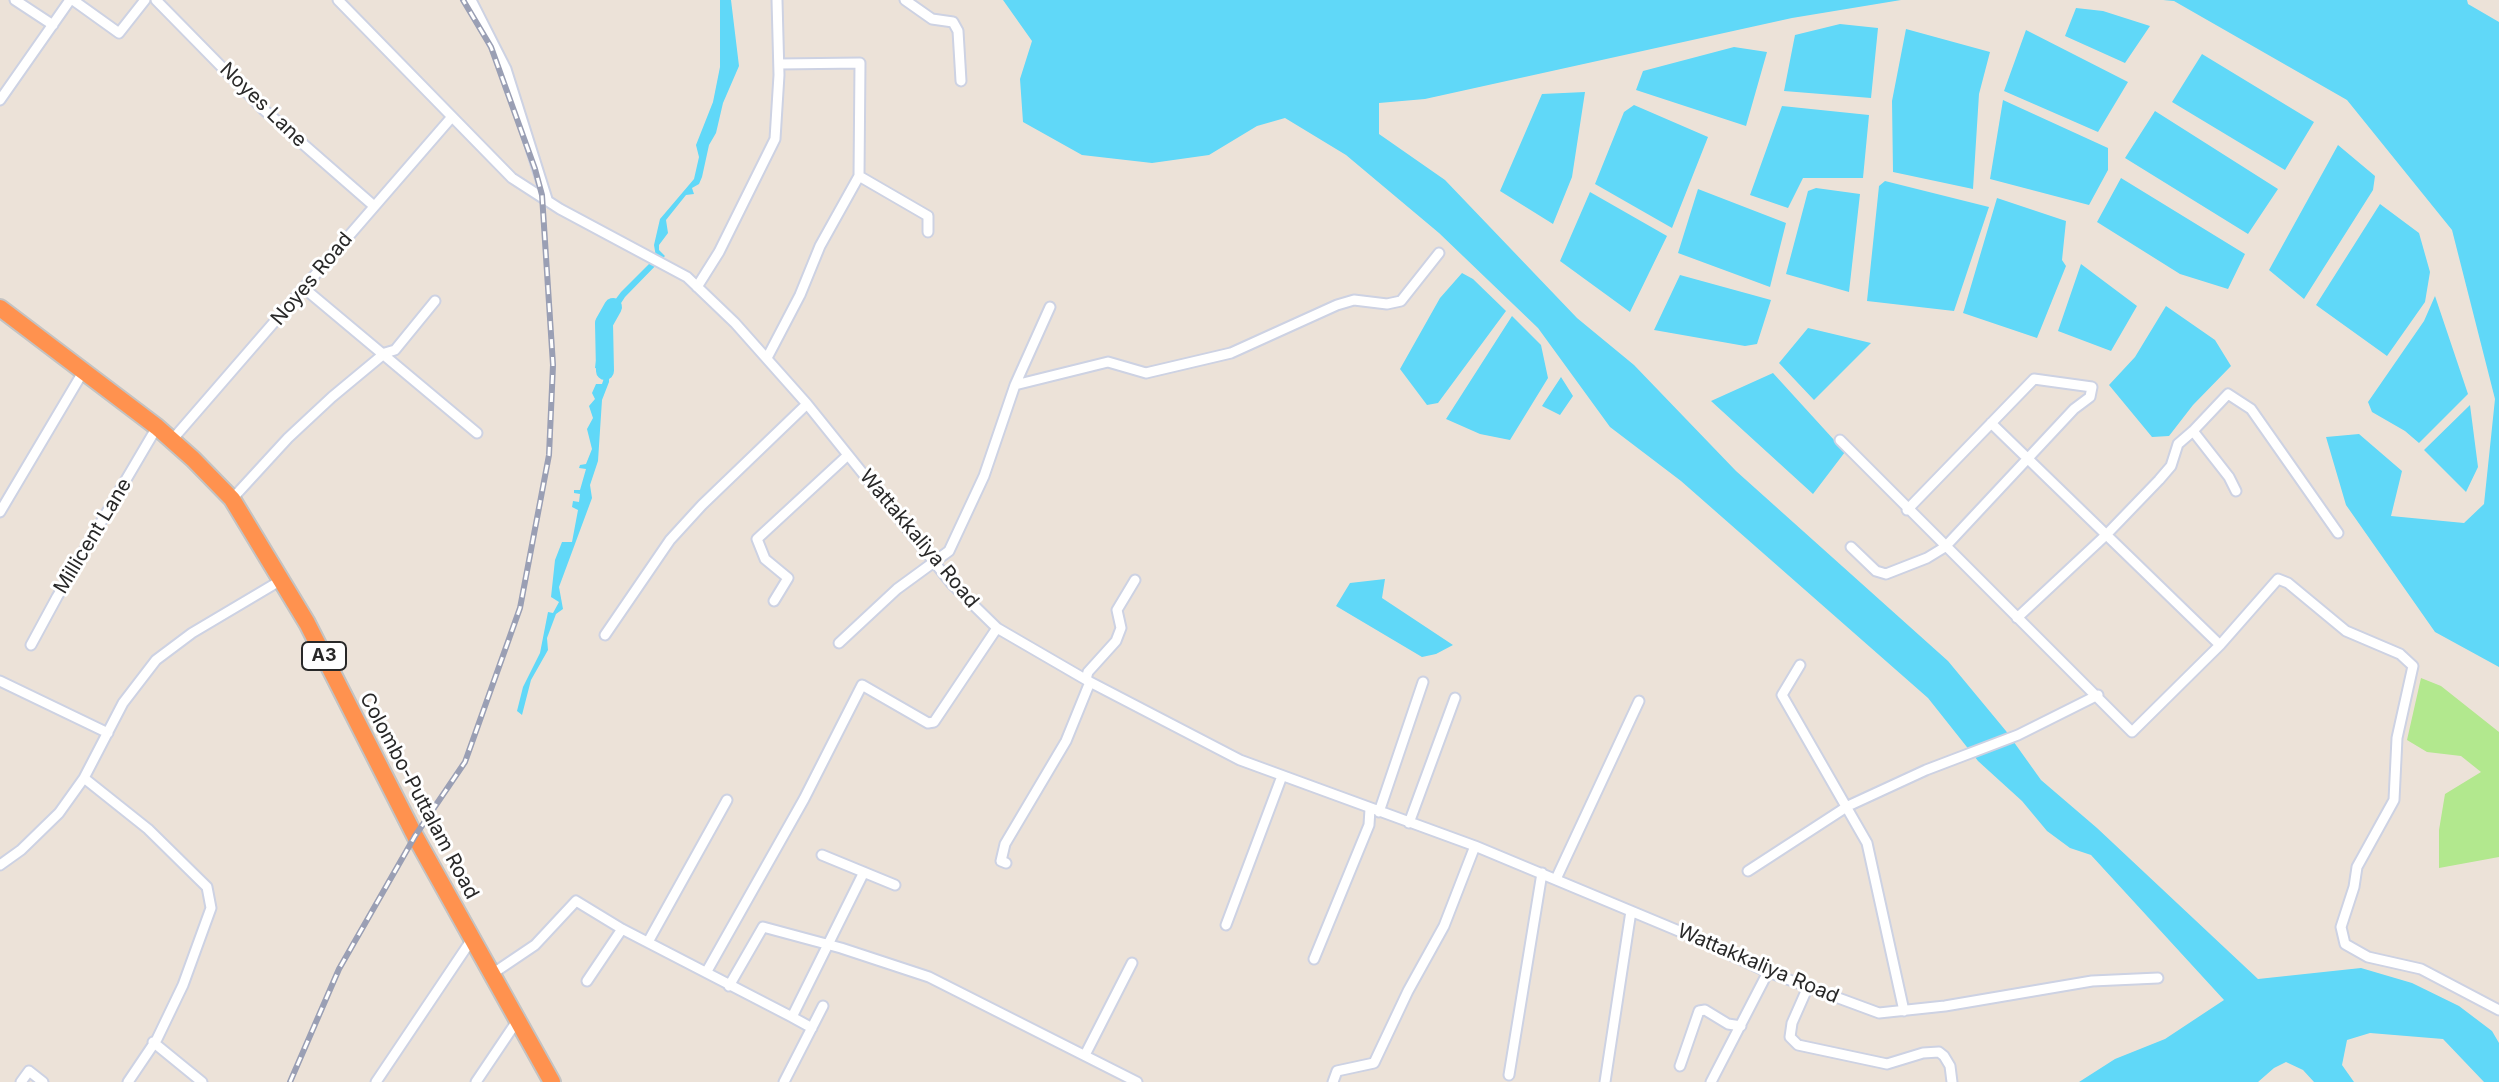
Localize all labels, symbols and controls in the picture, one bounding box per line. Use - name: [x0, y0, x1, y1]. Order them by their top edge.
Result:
- street label: Noyes Lane: [215, 58, 311, 152]
- street label: Noyes Road: [266, 228, 358, 330]
- street label: Wattakkaliya Road: [854, 465, 984, 613]
- street label: Millicent Lane: [49, 474, 137, 598]
- road number: A3: [302, 642, 346, 670]
- street label: Colombo-Puttalam Road: [354, 689, 484, 903]
- street label: Wattakkaliya Road: [1674, 919, 1842, 1009]

